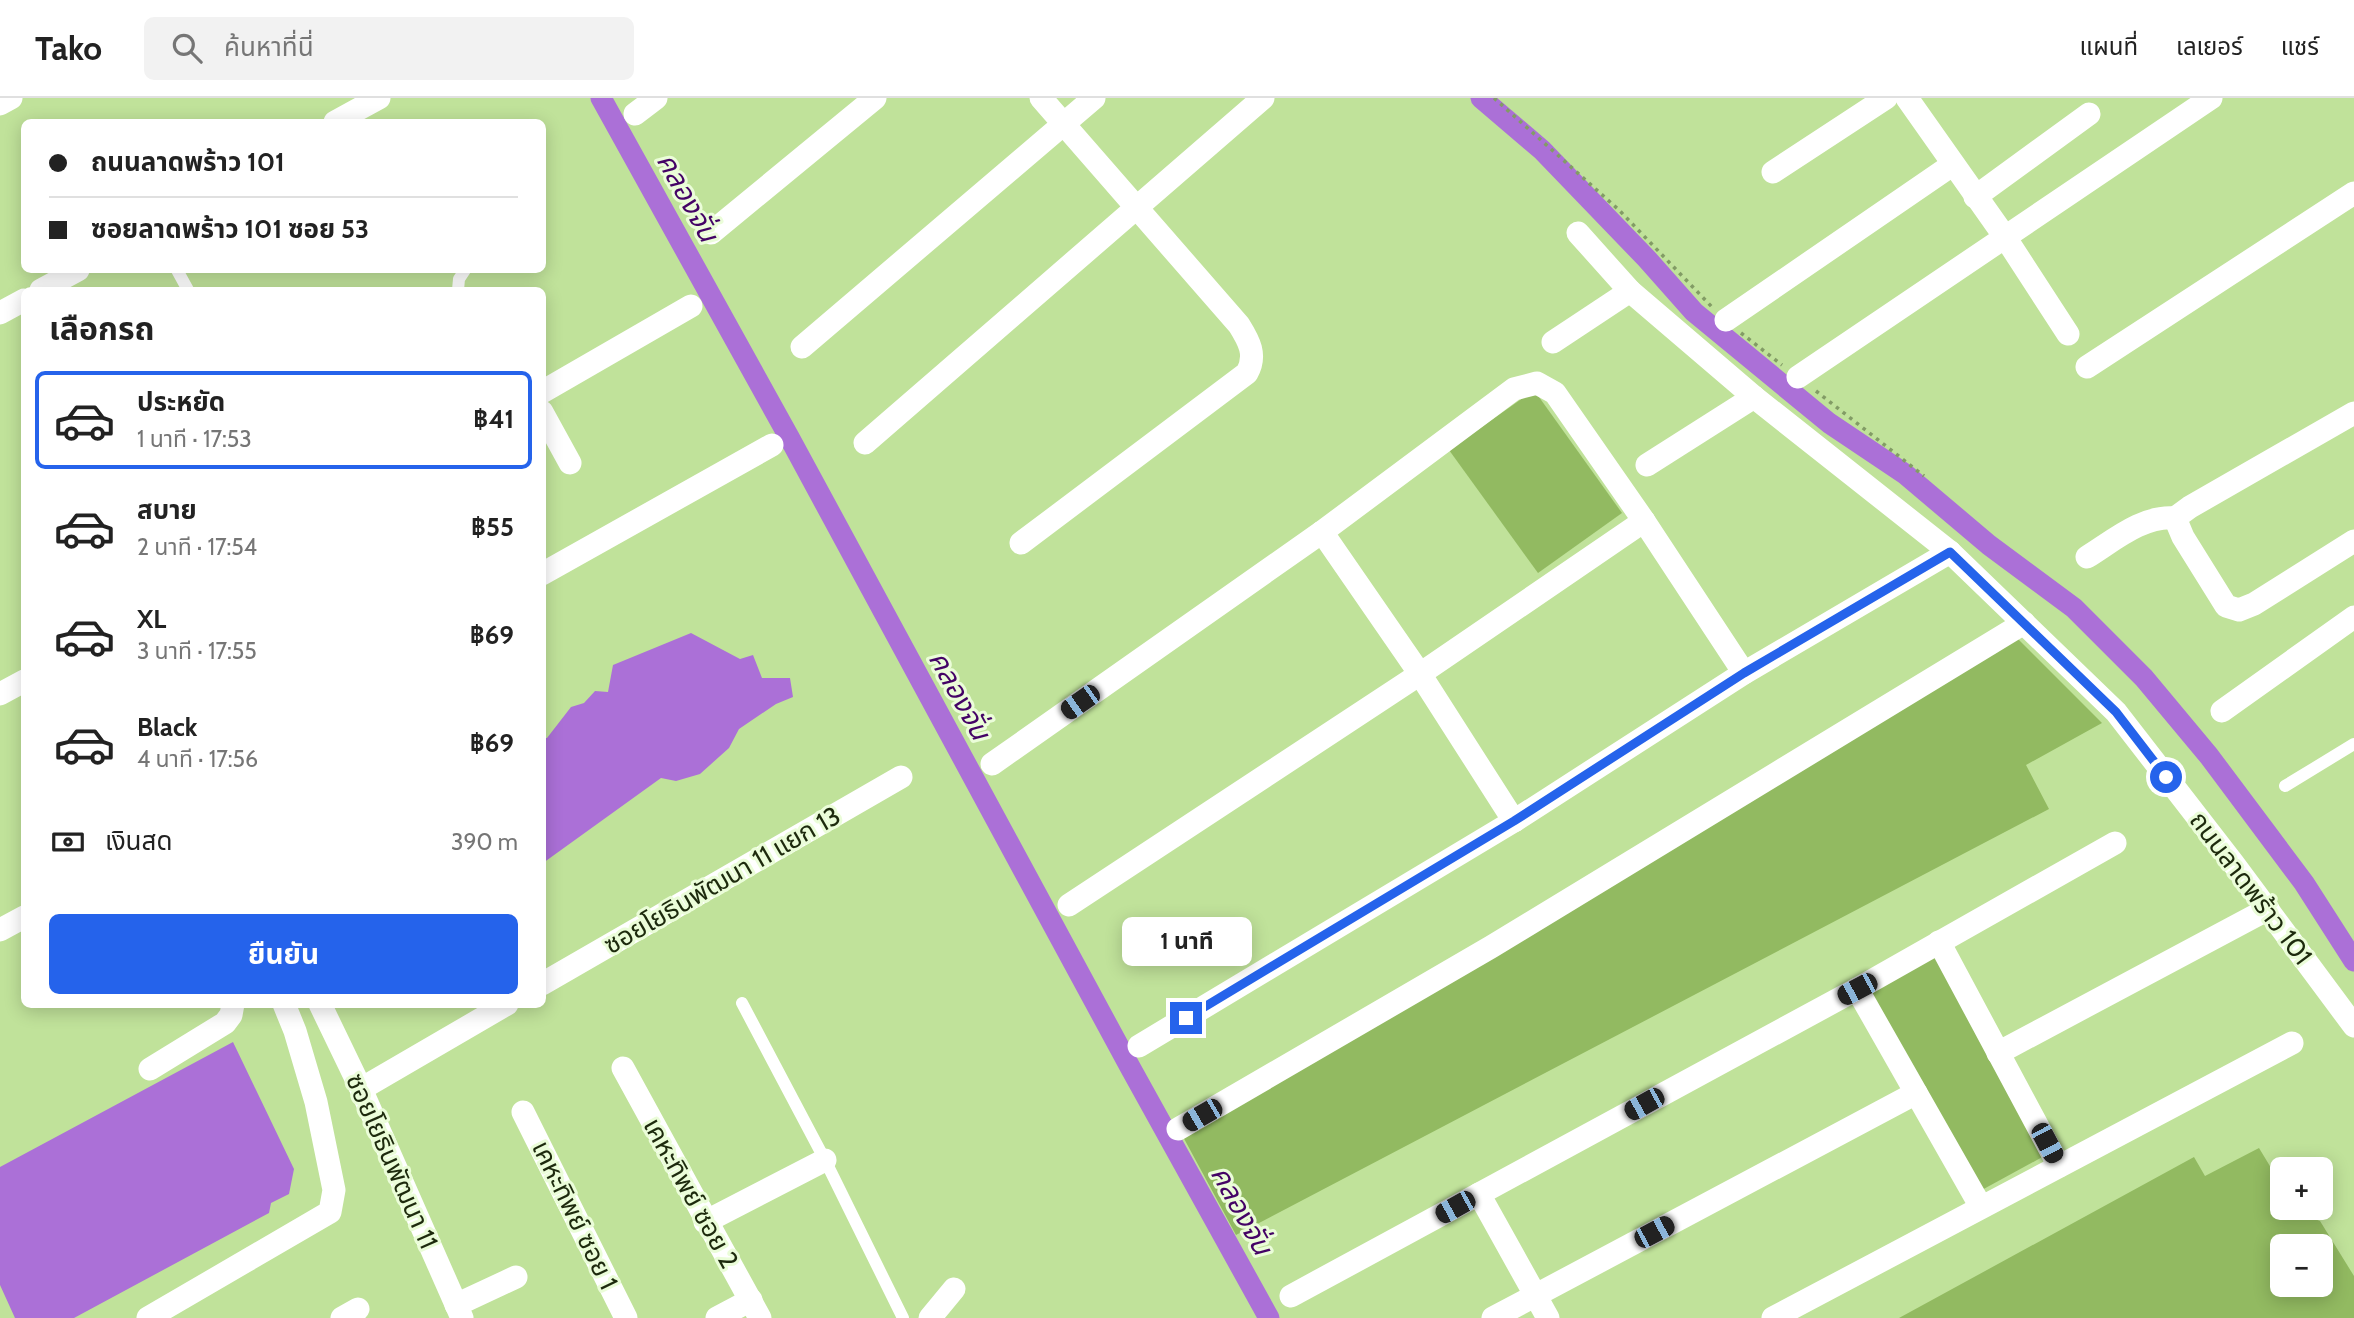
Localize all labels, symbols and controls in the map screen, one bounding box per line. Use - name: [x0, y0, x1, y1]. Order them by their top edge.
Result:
- search box: [144, 17, 634, 80]
- text: Tako: [35, 28, 102, 68]
- icon: search: [168, 29, 206, 67]
- text: ค้นหาที่นี่: [224, 31, 314, 63]
- text: แผนที่: [2080, 32, 2138, 61]
- text: เลเยอร์: [2176, 32, 2243, 61]
- text: แชร์: [2281, 32, 2319, 61]
- text: ถนนลาดพร้าว 101: [91, 146, 285, 178]
- water label: คลองจั่น: [650, 146, 727, 249]
- text: ซอยลาดพร้าว 101 ซอย 53: [91, 213, 369, 245]
- text: เลือกรถ: [49, 309, 154, 348]
- text: ประหยัด: [137, 386, 225, 418]
- icon: car: [53, 389, 116, 452]
- text: ฿41: [473, 403, 514, 435]
- text: 1 นาที · 17:53: [137, 425, 252, 453]
- text: สบาย: [137, 494, 197, 526]
- icon: car: [53, 497, 116, 560]
- text: ฿55: [471, 511, 514, 543]
- text: 2 นาที · 17:54: [137, 533, 257, 561]
- text: XL: [137, 603, 166, 635]
- icon: car: [53, 605, 116, 668]
- text: ฿69: [470, 619, 514, 651]
- text: 3 นาที · 17:55: [137, 637, 257, 665]
- water label: คลองจั่น: [922, 644, 999, 747]
- car: [1057, 681, 1104, 723]
- text: Black: [137, 711, 197, 743]
- icon: car: [53, 713, 116, 776]
- text: ฿69: [470, 727, 514, 759]
- text: 4 นาที · 17:56: [137, 745, 258, 773]
- route start: [2150, 761, 2182, 793]
- street label: ซอยโยธินพัฒนา 11 แยก 13: [598, 799, 846, 961]
- street label: ถนนลาดพร้าว 101: [2183, 805, 2319, 971]
- icon: cash: [49, 823, 87, 861]
- text: เงินสด: [105, 825, 172, 857]
- text: 390 m: [451, 828, 518, 856]
- button: ยืนยัน: [49, 914, 518, 994]
- callout: 1 นาที: [1121, 916, 1251, 965]
- text: 1 นาที: [1160, 927, 1214, 955]
- car: [1834, 970, 1881, 1008]
- route end: [1170, 1002, 1202, 1034]
- street label: ซอยโยธินพัฒนา 11: [339, 1068, 445, 1254]
- car: [1621, 1085, 1668, 1123]
- car: [1179, 1095, 1226, 1135]
- street label: เคหะทิพย์ ซอย 2: [637, 1112, 745, 1274]
- car: [2028, 1120, 2067, 1166]
- street label: เคหะทิพย์ ซอย 1: [525, 1135, 625, 1295]
- map controls: [2270, 1157, 2333, 1297]
- button: +: [2270, 1157, 2333, 1220]
- water label: คลองจั่น: [1204, 1159, 1281, 1262]
- car: [1432, 1188, 1479, 1226]
- car: [1631, 1213, 1678, 1251]
- button: −: [2270, 1234, 2333, 1297]

